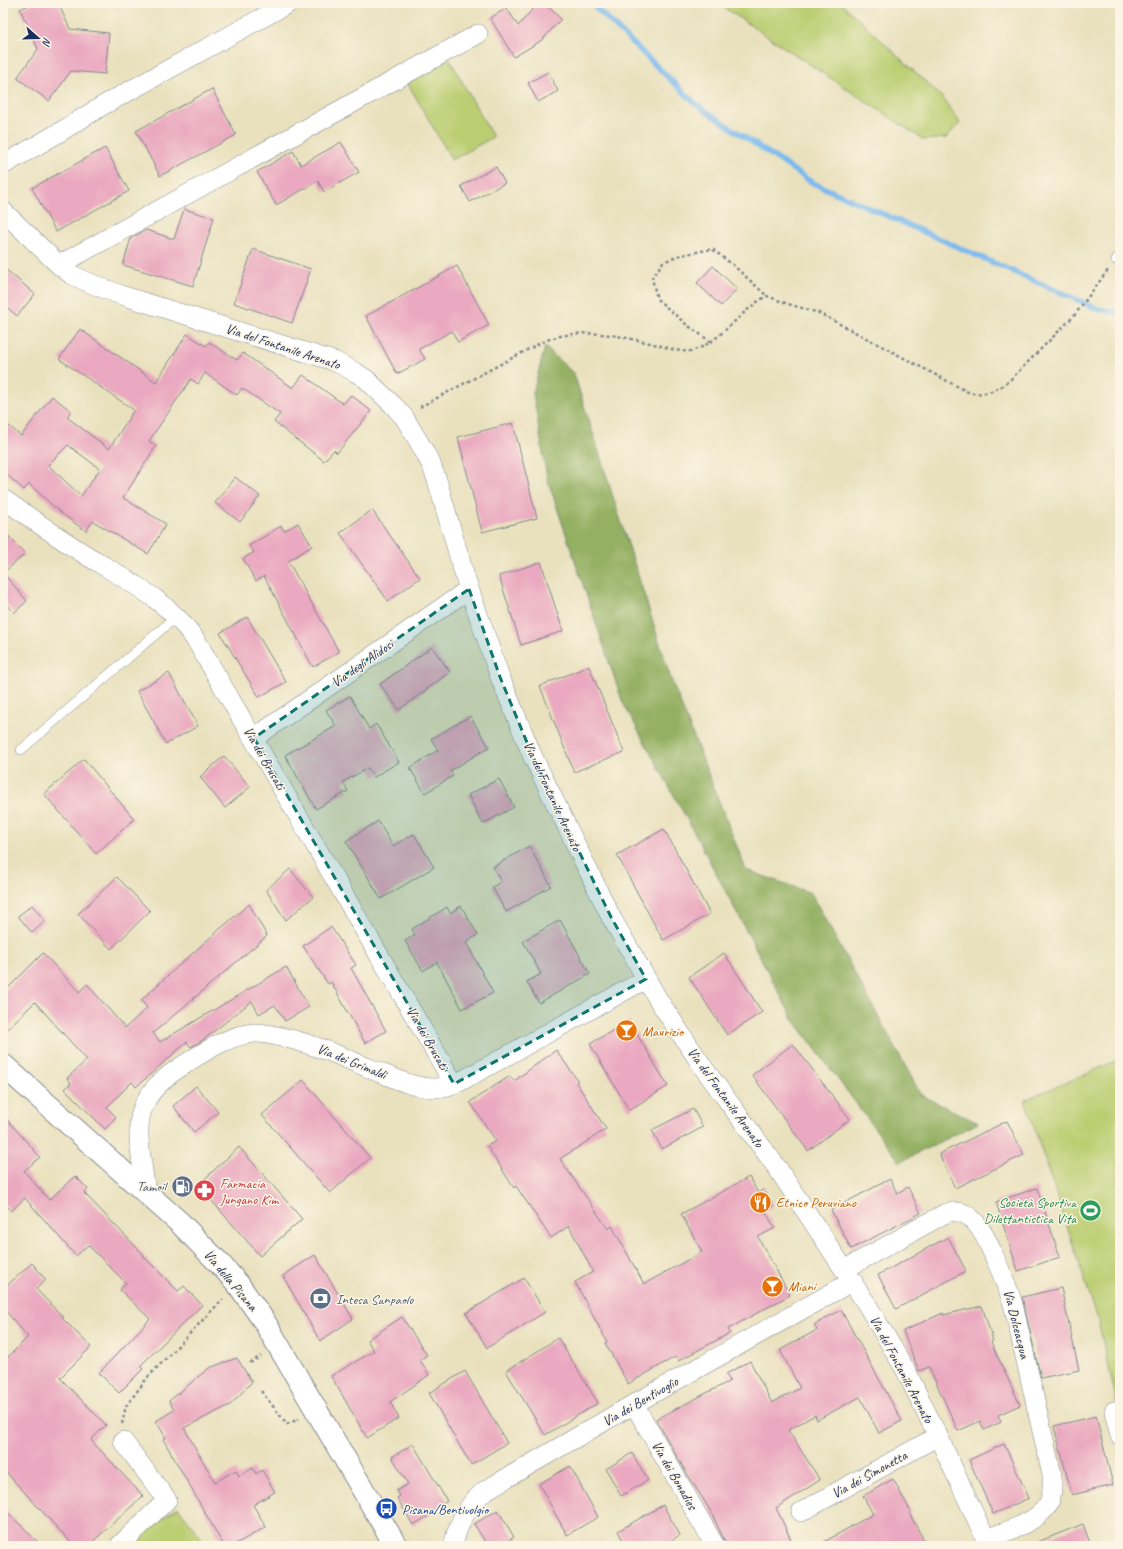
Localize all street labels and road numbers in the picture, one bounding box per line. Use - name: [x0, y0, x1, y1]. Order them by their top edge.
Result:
- street label: Via del Fontanile Arenato: [224, 320, 343, 373]
- street label: Via degli Alidosi: [328, 635, 398, 691]
- street label: Via dei Brusati: [240, 724, 291, 795]
- street label: Via del Fontanile Arenato: [520, 739, 586, 855]
- street label: Via dei Brusati: [403, 1004, 454, 1075]
- street label: Via dei Grimaldi: [315, 1040, 391, 1084]
- street label: Via del Fontanile Arenato: [684, 1044, 768, 1151]
- street label: Via della Pisana: [200, 1246, 262, 1315]
- street label: Via Dolceacqua: [1000, 1288, 1034, 1361]
- street label: Via del Fontanile Arenato: [866, 1313, 938, 1427]
- street label: Via dei Bentivoglio: [599, 1372, 682, 1430]
- street label: Via dei Bonadies: [648, 1438, 702, 1514]
- street label: Via dei Simonetta: [829, 1446, 911, 1502]

